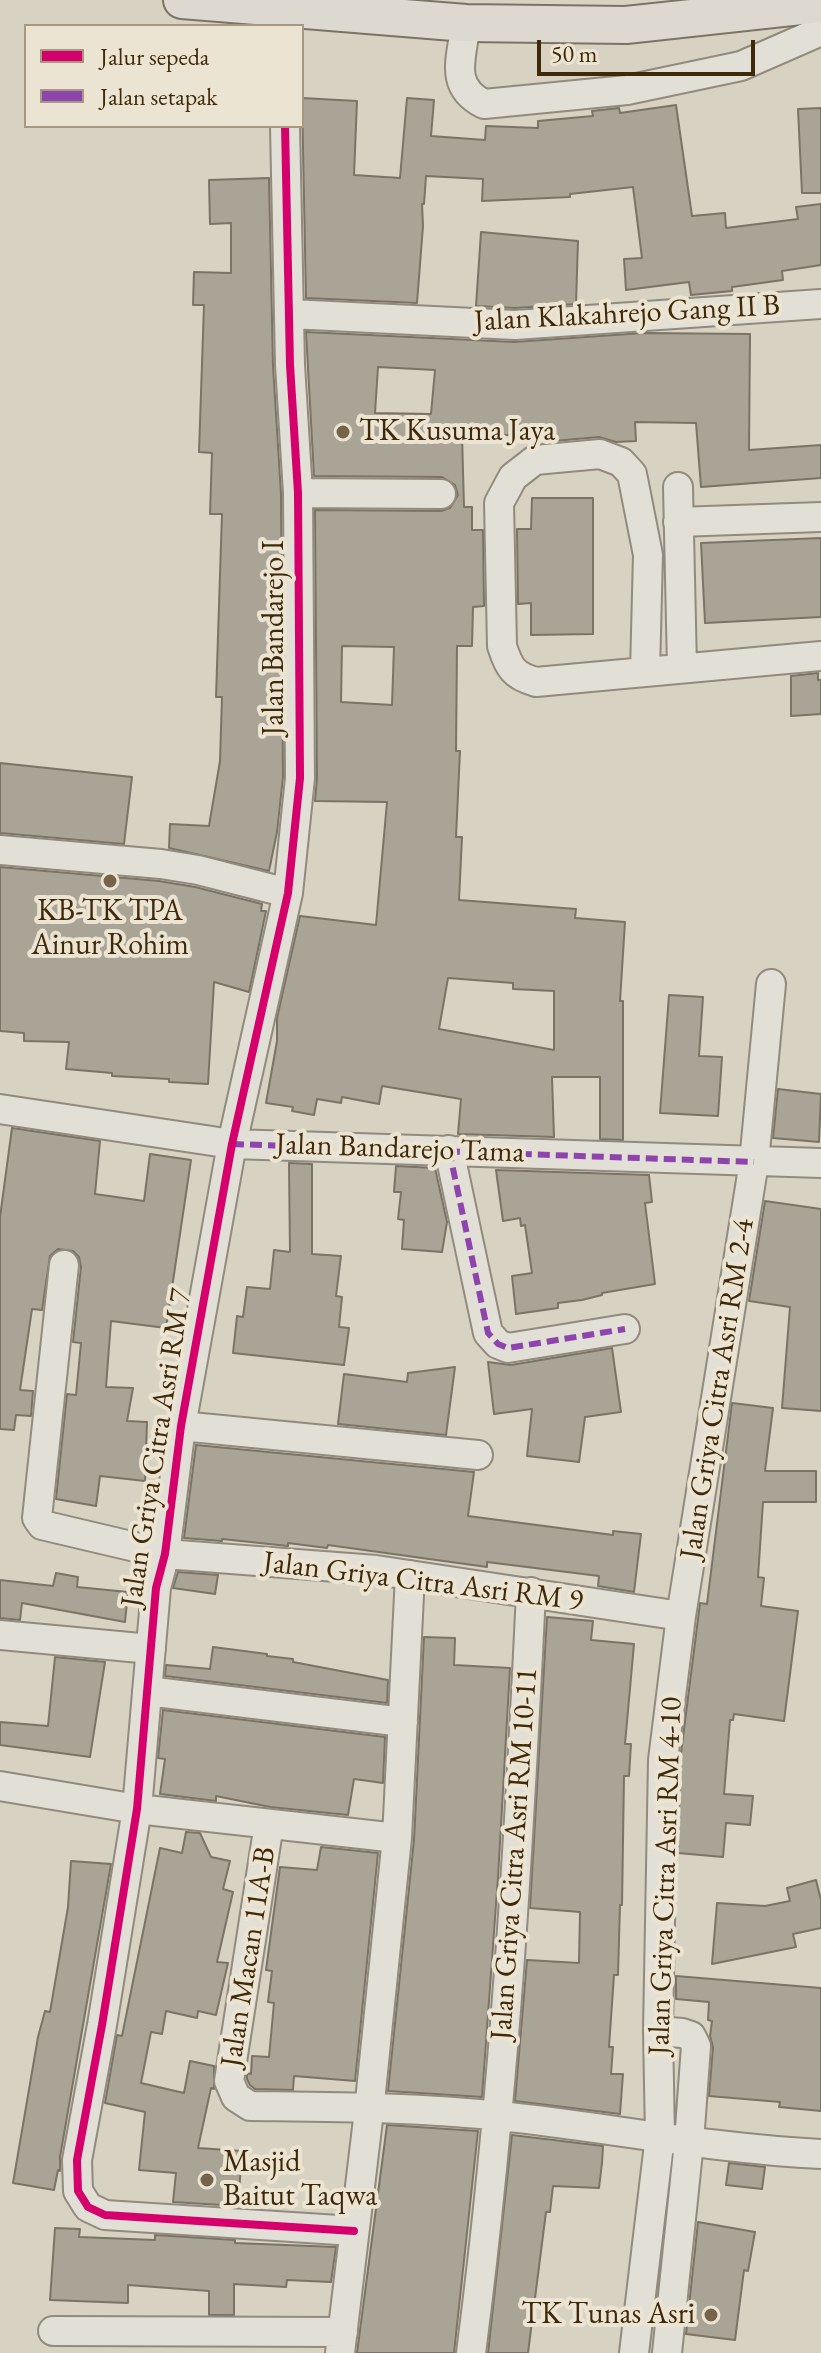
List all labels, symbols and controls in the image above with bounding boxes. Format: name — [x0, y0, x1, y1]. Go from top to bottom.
legend — [24, 24, 304, 128]
scale bar — [541, 24, 759, 74]
text: 50 m — [551, 38, 598, 69]
text: Jalur sepeda — [100, 41, 209, 72]
text: Jalan setapak — [100, 81, 218, 112]
street label: Jalan Klakahrejo Gang II B — [473, 288, 781, 340]
place label: TK Kusuma Jaya — [359, 414, 555, 450]
marker: TK Kusuma Jaya — [334, 423, 352, 441]
street label: Jalan Bandarejo I — [257, 540, 293, 736]
marker: KB-TK TPA Ainur Rohim — [101, 872, 119, 890]
place label: KB-TK TPA Ainur Rohim — [31, 894, 189, 964]
street label: Jalan Bandarejo Tama — [275, 1127, 525, 1171]
street label: Jalan Griya Citra Asri RM 2-4 — [673, 1216, 763, 1562]
street label: Jalan Griya Citra Asri RM 7 — [114, 1286, 200, 1610]
street label: Jalan Griya Citra Asri RM 9 — [261, 1545, 585, 1619]
street label: Jalan Griya Citra Asri RM 10-11 — [484, 1667, 546, 2041]
street label: Jalan Griya Citra Asri RM 4-10 — [642, 1696, 690, 2056]
street label: Jalan Macan 11A-B — [214, 1844, 284, 2070]
place label: Masjid Baitut Taqwa — [223, 2145, 377, 2216]
marker: Masjid Baitut Taqwa — [198, 2171, 216, 2189]
place label: TK Tunas Asri — [521, 2297, 695, 2333]
marker: TK Tunas Asri — [702, 2306, 720, 2324]

